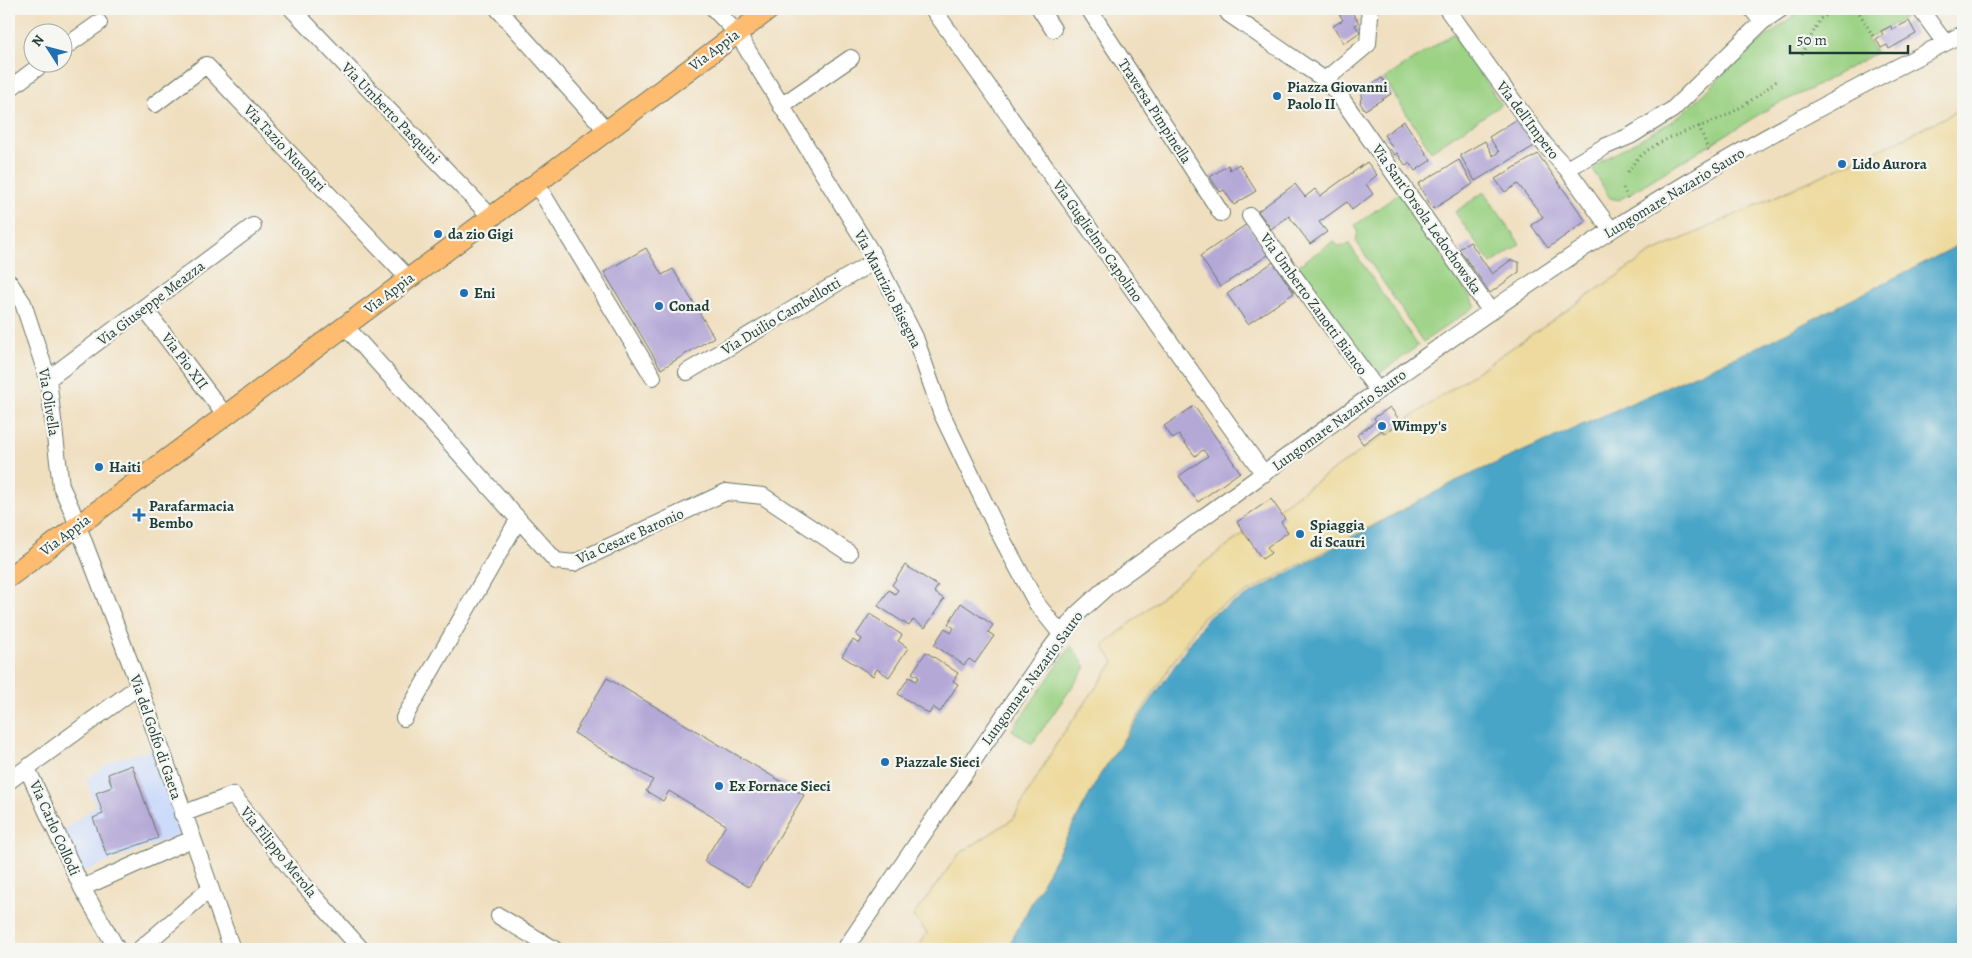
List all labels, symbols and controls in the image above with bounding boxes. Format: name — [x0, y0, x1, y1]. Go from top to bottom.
north arrow — [22, 22, 72, 72]
scale bar — [1790, 22, 1907, 54]
street label: Via Appia — [684, 24, 743, 76]
text: 50 m — [1797, 30, 1827, 50]
text: N — [27, 31, 49, 50]
street label: Traversa Pimpinella — [1114, 55, 1196, 167]
street label: Via Umberto Pasquini — [337, 57, 445, 168]
street label: Via dell'Impero — [1491, 76, 1564, 163]
place label: Piazza Giovanni Paolo II — [1287, 77, 1388, 114]
marker: Piazza Giovanni Paolo II — [1271, 90, 1283, 102]
street label: Via Tazio Nuvolari — [239, 99, 331, 196]
street label: Via Sant'Orsola Ledochowska — [1367, 139, 1486, 298]
street label: Lungomare Nazario Sauro — [1600, 143, 1748, 243]
place label: Lido Aurora — [1852, 154, 1928, 174]
marker: Lido Aurora — [1836, 158, 1848, 170]
street label: Via Guglielmo Capolino — [1048, 175, 1148, 306]
place label: da zio Gigi — [448, 224, 514, 244]
street label: Via Maurizio Bisegna — [849, 226, 926, 352]
marker: da zio Gigi — [432, 228, 444, 240]
street label: Via Umberto Zanotti Bianco — [1255, 228, 1372, 379]
street label: Via Giuseppe Meazza — [92, 256, 209, 351]
street label: Via Appia — [359, 267, 418, 319]
street label: Via Duilio Cambellotti — [717, 272, 844, 360]
place label: Eni — [474, 283, 496, 303]
marker: Eni — [458, 287, 470, 299]
place label: Conad — [669, 296, 710, 316]
marker: Conad — [653, 300, 665, 312]
street label: Via Pio XII — [156, 328, 213, 393]
street label: Lungomare Nazario Sauro — [1268, 365, 1410, 475]
street label: Via Olivella — [34, 366, 64, 437]
place label: Wimpy's — [1391, 416, 1447, 436]
marker: Wimpy's — [1376, 420, 1388, 432]
place label: Haiti — [109, 457, 142, 477]
marker: Haiti — [93, 461, 105, 473]
place label: Parafarmacia Bembo — [149, 496, 235, 533]
street label: Via Cesare Baronio — [572, 503, 687, 569]
street label: Via Appia — [35, 509, 94, 561]
marker: Parafarmacia Bembo — [133, 509, 145, 521]
place label: Spiaggia di Scauri — [1310, 515, 1366, 552]
marker: Spiaggia di Scauri — [1294, 528, 1306, 540]
street label: Lungomare Nazario Sauro — [977, 607, 1087, 749]
street label: Via del Golfo di Gaeta — [125, 671, 187, 802]
place label: Piazzale Sieci — [895, 752, 980, 772]
marker: Piazzale Sieci — [879, 756, 891, 768]
street label: Via Carlo Collodi — [25, 776, 85, 879]
place label: Ex Fornace Sieci — [729, 776, 831, 796]
marker: Ex Fornace Sieci — [713, 780, 725, 792]
street label: Via Filippo Merola — [236, 802, 322, 902]

